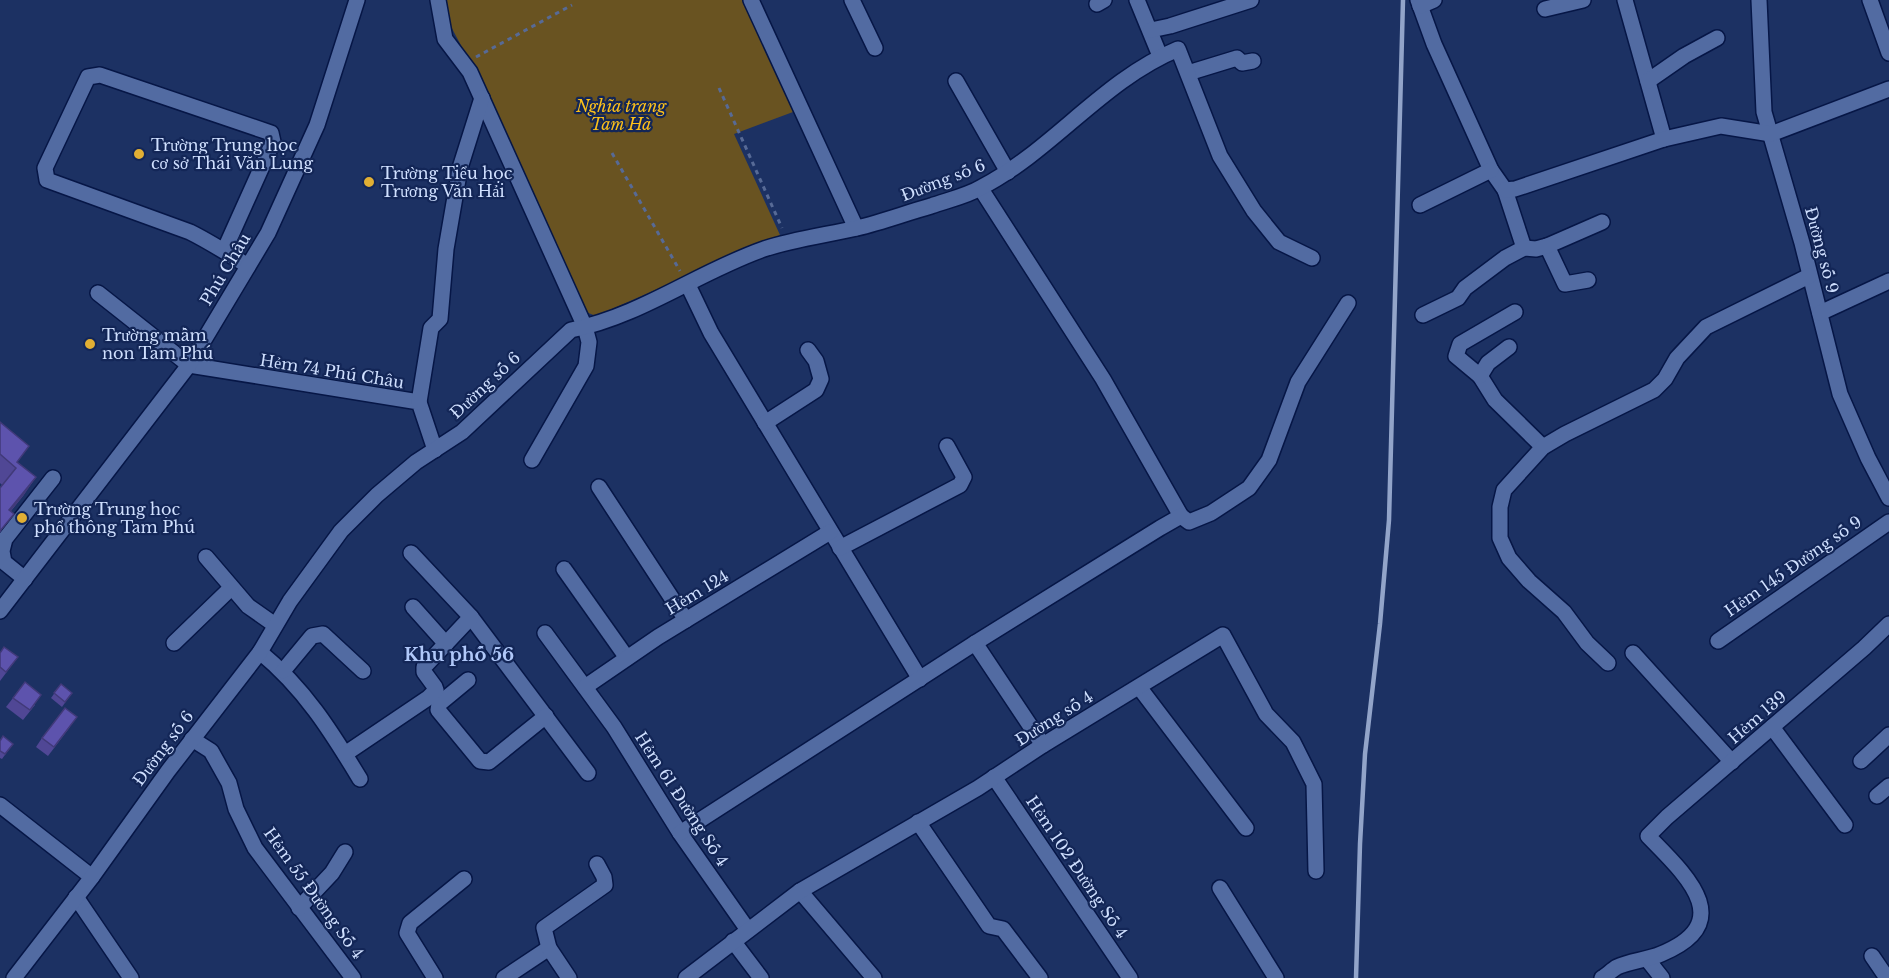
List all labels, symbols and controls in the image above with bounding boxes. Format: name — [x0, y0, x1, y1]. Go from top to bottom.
park label: Nghĩa trang Tam Hà — [575, 96, 667, 134]
place label: Trường Trung học cơ sở Thái Văn Lung — [151, 135, 314, 173]
marker: Trường Trung học cơ sở Thái Văn Lung — [132, 147, 146, 161]
street label: Đường số 6 — [898, 155, 988, 205]
place label: Trường Tiểu học Trương Văn Hải — [381, 163, 513, 201]
marker: Trường Tiểu học Trương Văn Hải — [362, 175, 376, 189]
street label: Đường số 9 — [1801, 204, 1843, 296]
street label: Phú Châu — [196, 229, 255, 309]
place label: Trường mầm non Tam Phú — [102, 325, 213, 363]
marker: Trường mầm non Tam Phú — [83, 337, 97, 351]
street label: Đường số 6 — [446, 347, 524, 423]
street label: Hẻm 74 Phú Châu — [258, 350, 406, 392]
place label: Trường Trung học phổ thông Tam Phú — [34, 499, 195, 537]
marker: Trường Trung học phổ thông Tam Phú — [15, 511, 29, 525]
street label: Hẻm 145 Đường số 9 — [1721, 511, 1865, 621]
street label: Hẻm 124 — [662, 565, 732, 619]
district label: Khu phố 56 — [404, 644, 514, 666]
street label: Đường số 4 — [1011, 686, 1097, 750]
street label: Hẻm 139 — [1724, 686, 1790, 748]
street label: Đường số 6 — [128, 706, 198, 790]
street label: Hẻm 61 Đường Số 4 — [631, 728, 733, 870]
street label: Hẻm 102 Đường Số 4 — [1022, 792, 1132, 942]
street label: Hẻm 55 Đường Số 4 — [260, 823, 368, 963]

